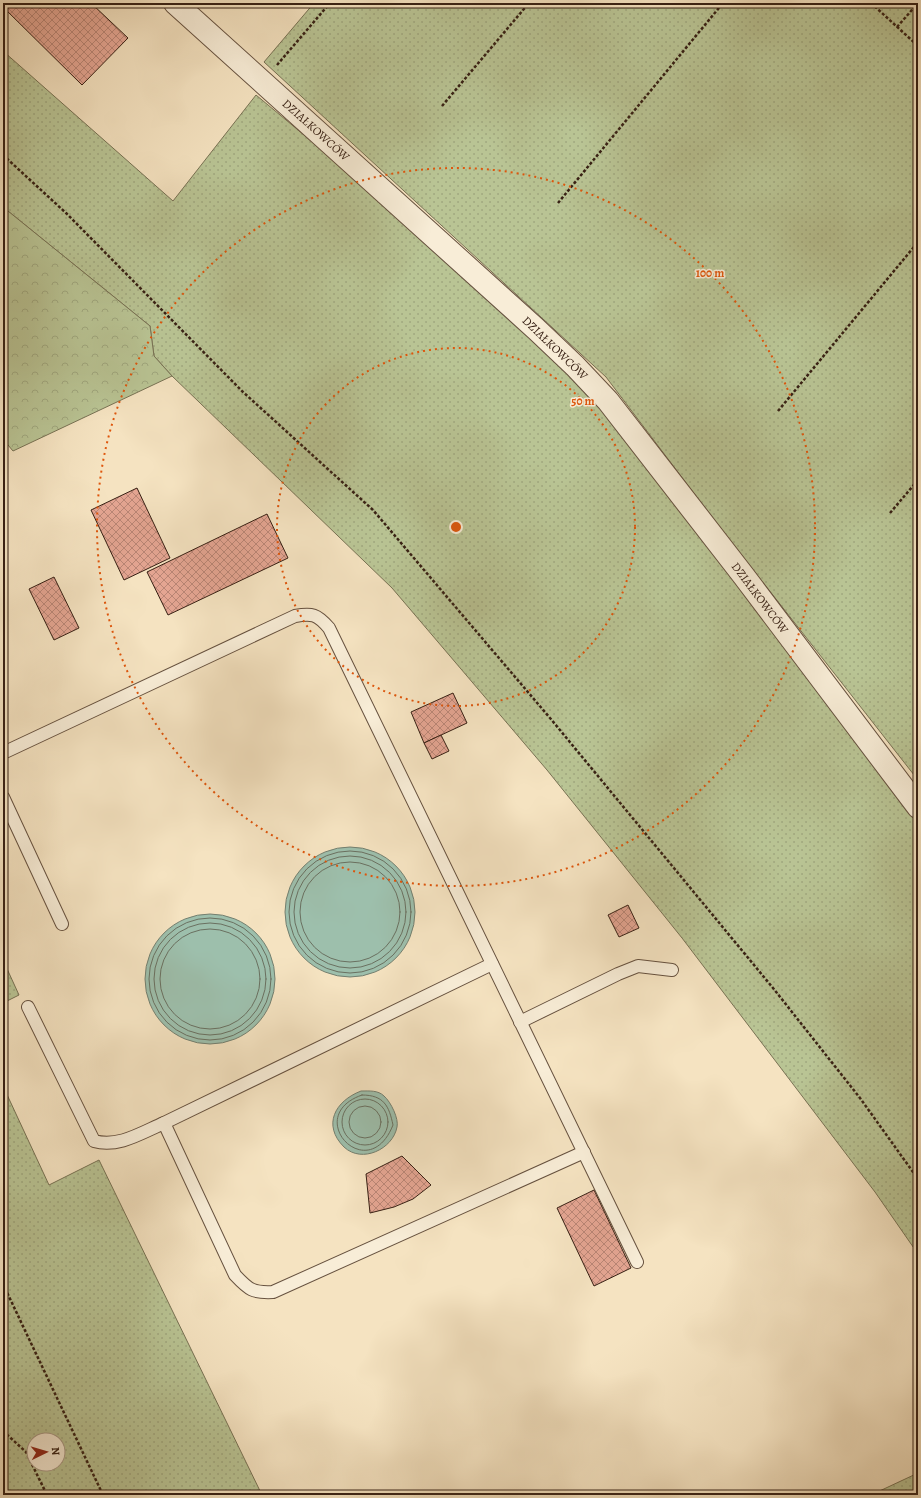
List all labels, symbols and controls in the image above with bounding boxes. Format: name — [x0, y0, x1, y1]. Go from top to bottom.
street label: DZIAŁKOWCÓW — [279, 95, 354, 165]
text: 100 m — [696, 265, 724, 281]
street label: DZIAŁKOWCÓW — [519, 313, 592, 384]
text: 50 m — [571, 393, 595, 409]
centre of rings — [449, 520, 463, 534]
street label: DZIAŁKOWCÓW — [728, 559, 793, 638]
north arrow — [26, 1432, 66, 1472]
text: N — [48, 1447, 63, 1456]

